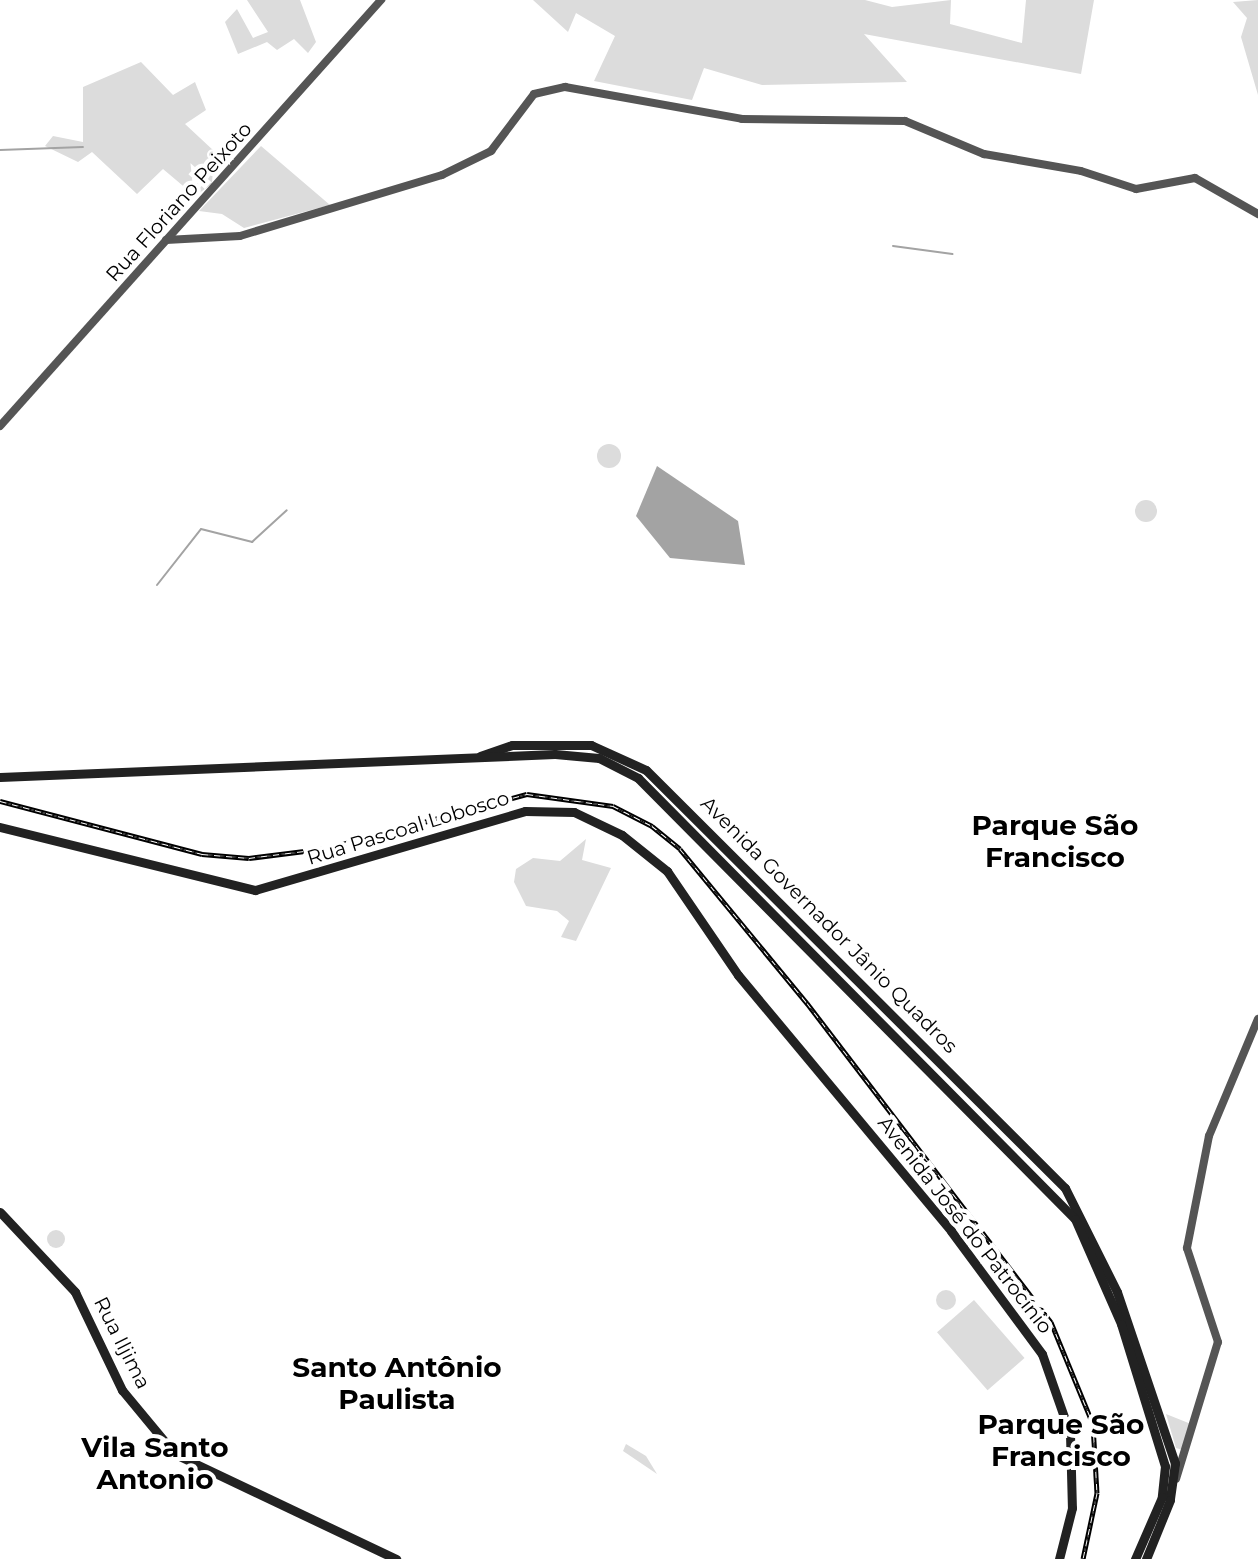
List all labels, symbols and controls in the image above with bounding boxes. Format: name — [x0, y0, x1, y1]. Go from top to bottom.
street label: Rua Floriano Peixoto — [101, 117, 257, 287]
street label: Rua Pascoal Lobosco — [304, 786, 512, 870]
street label: Avenida Governador Jânio Quadros — [696, 792, 962, 1058]
district label: Parque São Francisco — [972, 808, 1138, 874]
street label: Avenida José do Patrocínio — [873, 1112, 1057, 1338]
street label: Rua Iljima — [89, 1293, 155, 1393]
district label: Santo Antônio Paulista — [292, 1350, 502, 1416]
district label: Parque São Francisco — [978, 1407, 1144, 1473]
district label: Vila Santo Antonio — [81, 1430, 229, 1496]

